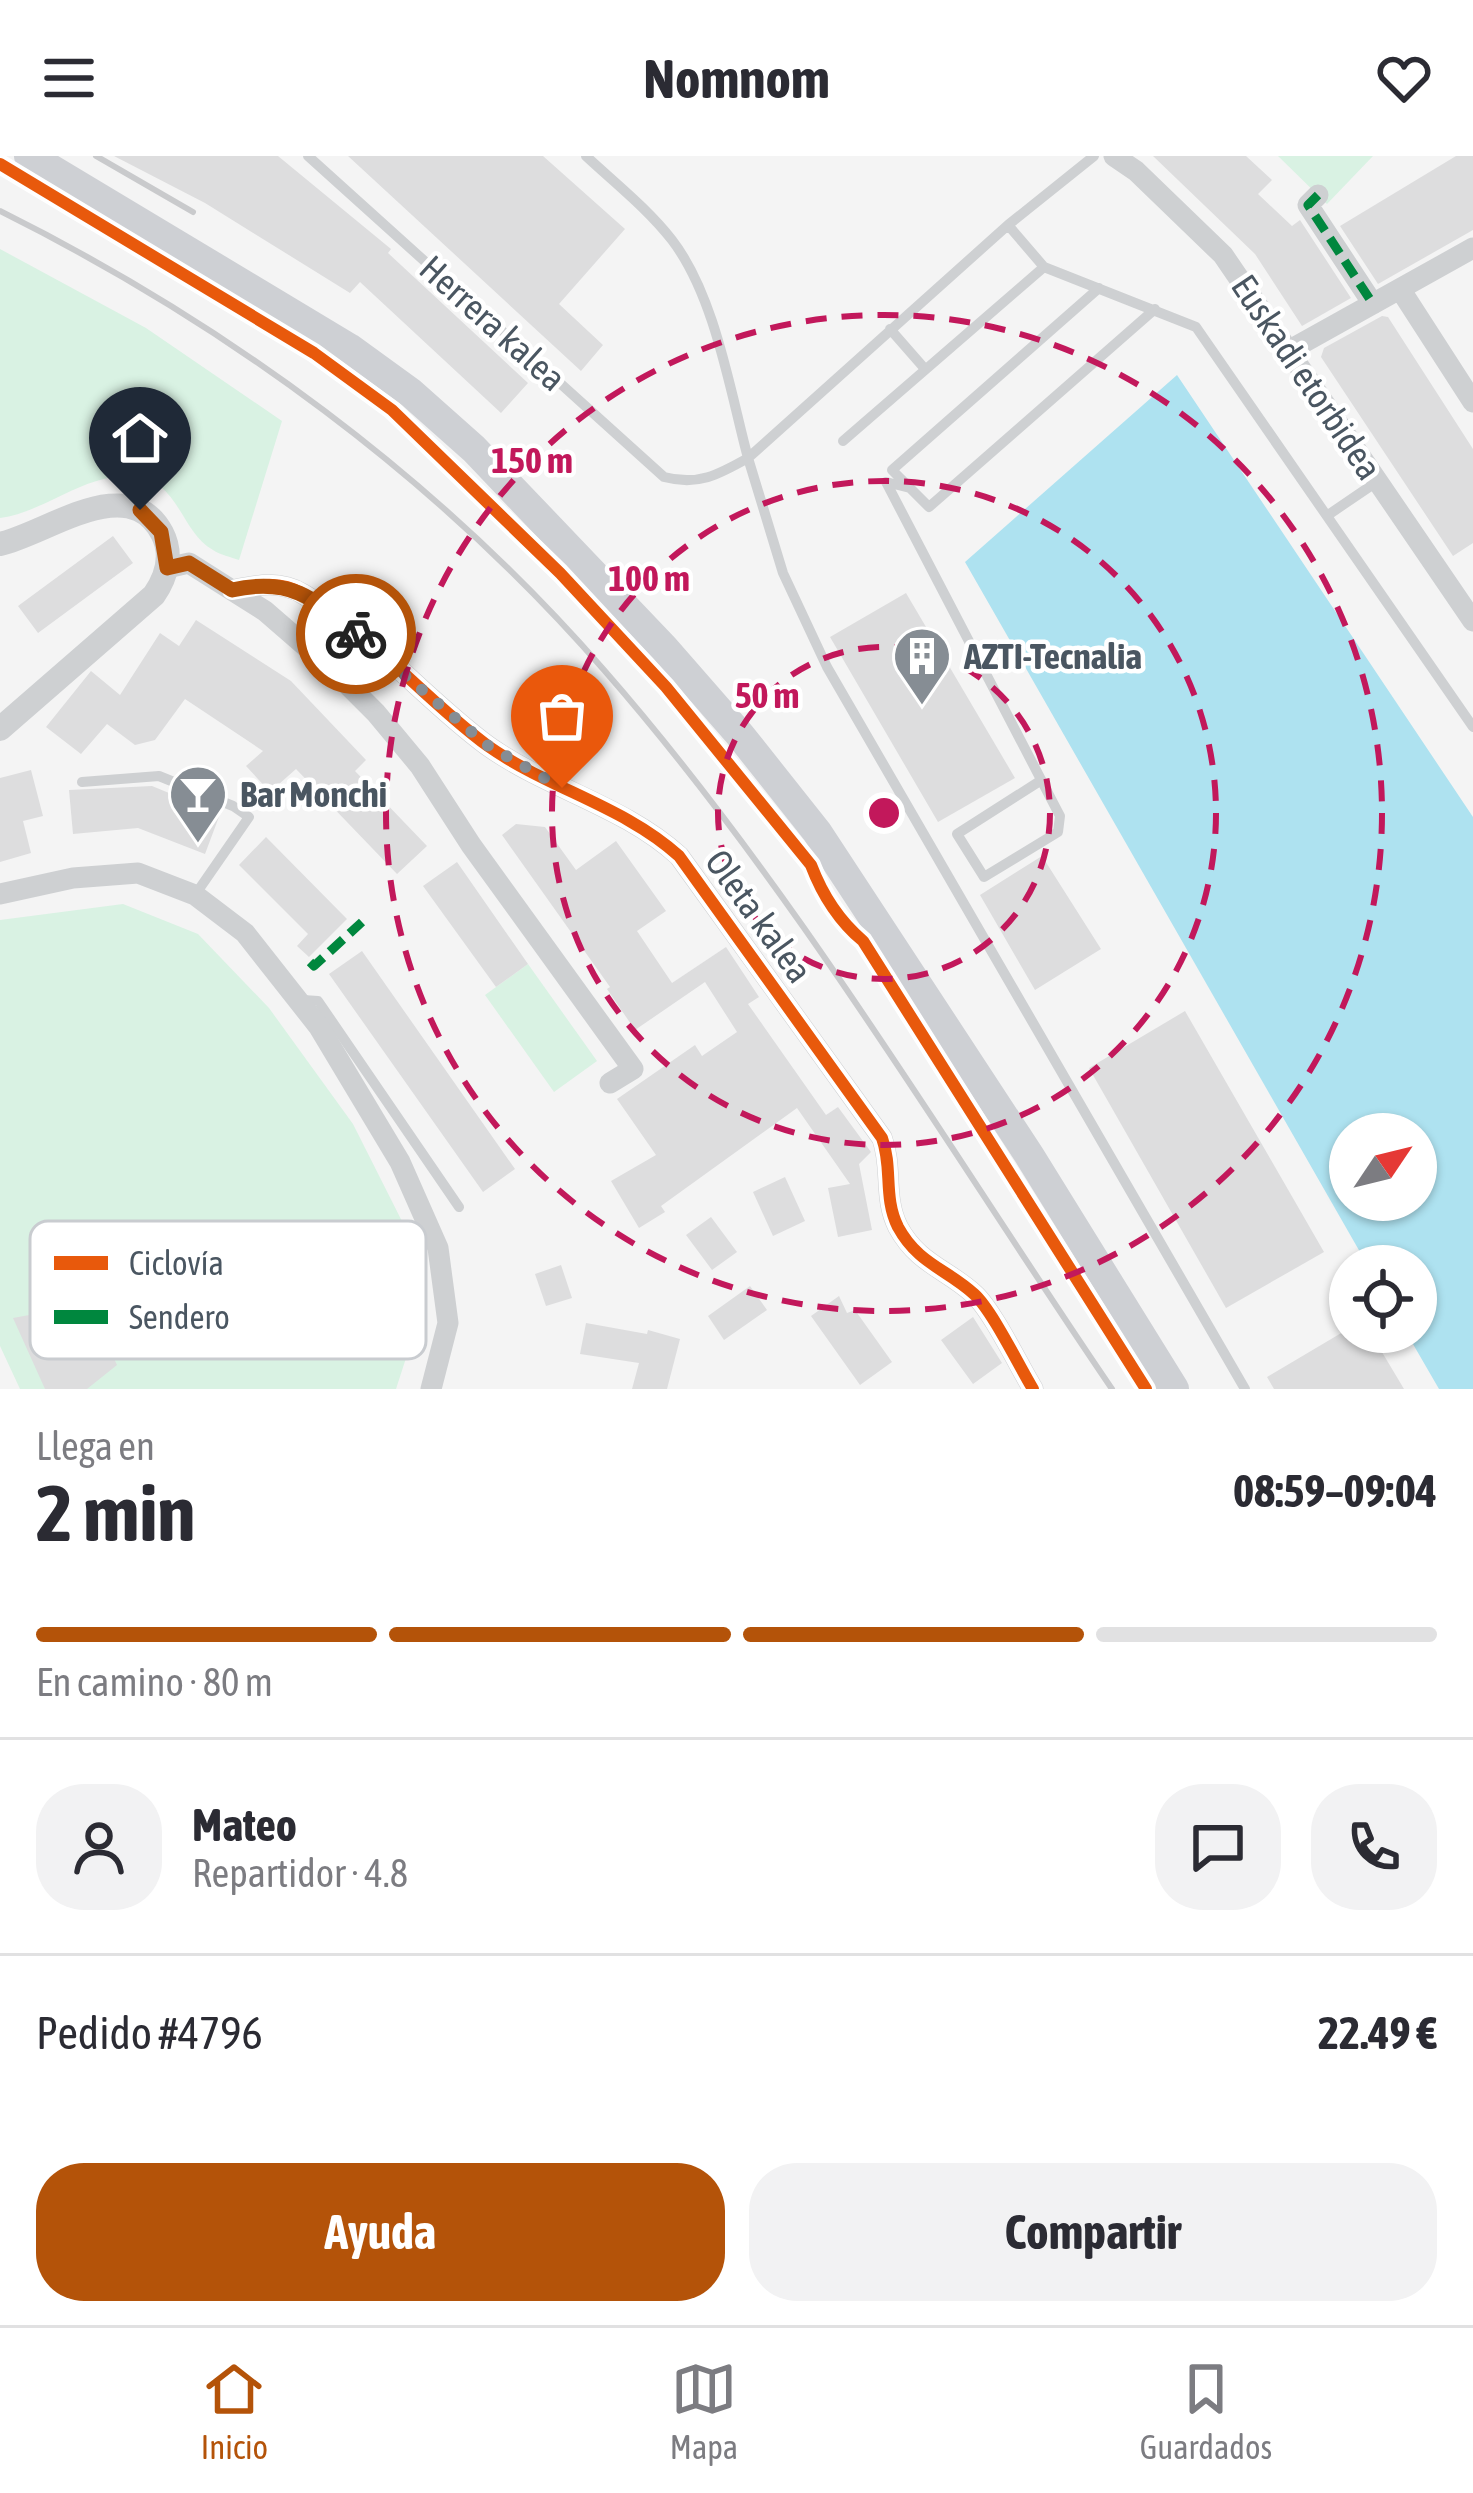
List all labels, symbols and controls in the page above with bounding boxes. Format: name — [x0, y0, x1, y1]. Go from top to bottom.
icon: menu — [36, 45, 102, 111]
icon: heart — [1371, 45, 1437, 111]
text: Nomnom — [643, 48, 830, 109]
street label: Herrera kalea — [412, 247, 574, 399]
street label: Euskadi etorbidea — [1223, 267, 1391, 487]
pin — [89, 387, 191, 510]
icon: home — [107, 405, 173, 471]
text: 150 m — [491, 439, 573, 481]
text: 100 m — [608, 557, 690, 599]
courier — [296, 574, 416, 694]
icon: bike — [323, 601, 389, 667]
building icon: AZTI-Tecnalia — [891, 625, 953, 707]
place label: AZTI-Tecnalia — [963, 635, 1142, 677]
pin — [511, 665, 613, 788]
text: 50 m — [735, 674, 799, 716]
icon: bag — [529, 683, 595, 749]
bar icon: Bar Monchi — [167, 763, 229, 845]
place label: Bar Monchi — [240, 773, 387, 815]
centre of rings — [863, 792, 905, 834]
street label: Oleta kalea — [697, 842, 821, 990]
north arrow — [1329, 1113, 1437, 1221]
map controls — [1329, 1113, 1437, 1353]
legend — [30, 1221, 426, 1359]
text: Ciclovía — [129, 1244, 224, 1282]
button: locate — [1329, 1245, 1437, 1353]
text: Sendero — [129, 1298, 230, 1336]
text: Llega en — [36, 1424, 155, 1468]
text: 08:59–09:04 — [1233, 1465, 1437, 1517]
text: 2 min — [36, 1468, 195, 1558]
text: En camino · 80 m — [36, 1660, 273, 1704]
button: person — [36, 1784, 162, 1910]
button: chat — [1155, 1784, 1281, 1910]
button: phone — [1311, 1784, 1437, 1910]
text: Mateo — [192, 1799, 297, 1851]
text: Repartidor · 4.8 — [192, 1851, 408, 1895]
text: Pedido #4796 — [36, 2007, 263, 2059]
text: 22.49 € — [1318, 2007, 1437, 2059]
button: Ayuda — [36, 2163, 725, 2301]
button: Compartir — [749, 2163, 1437, 2301]
tab: Inicio — [201, 2356, 268, 2466]
tab: Mapa — [670, 2356, 738, 2466]
tab: Guardados — [1140, 2356, 1272, 2466]

